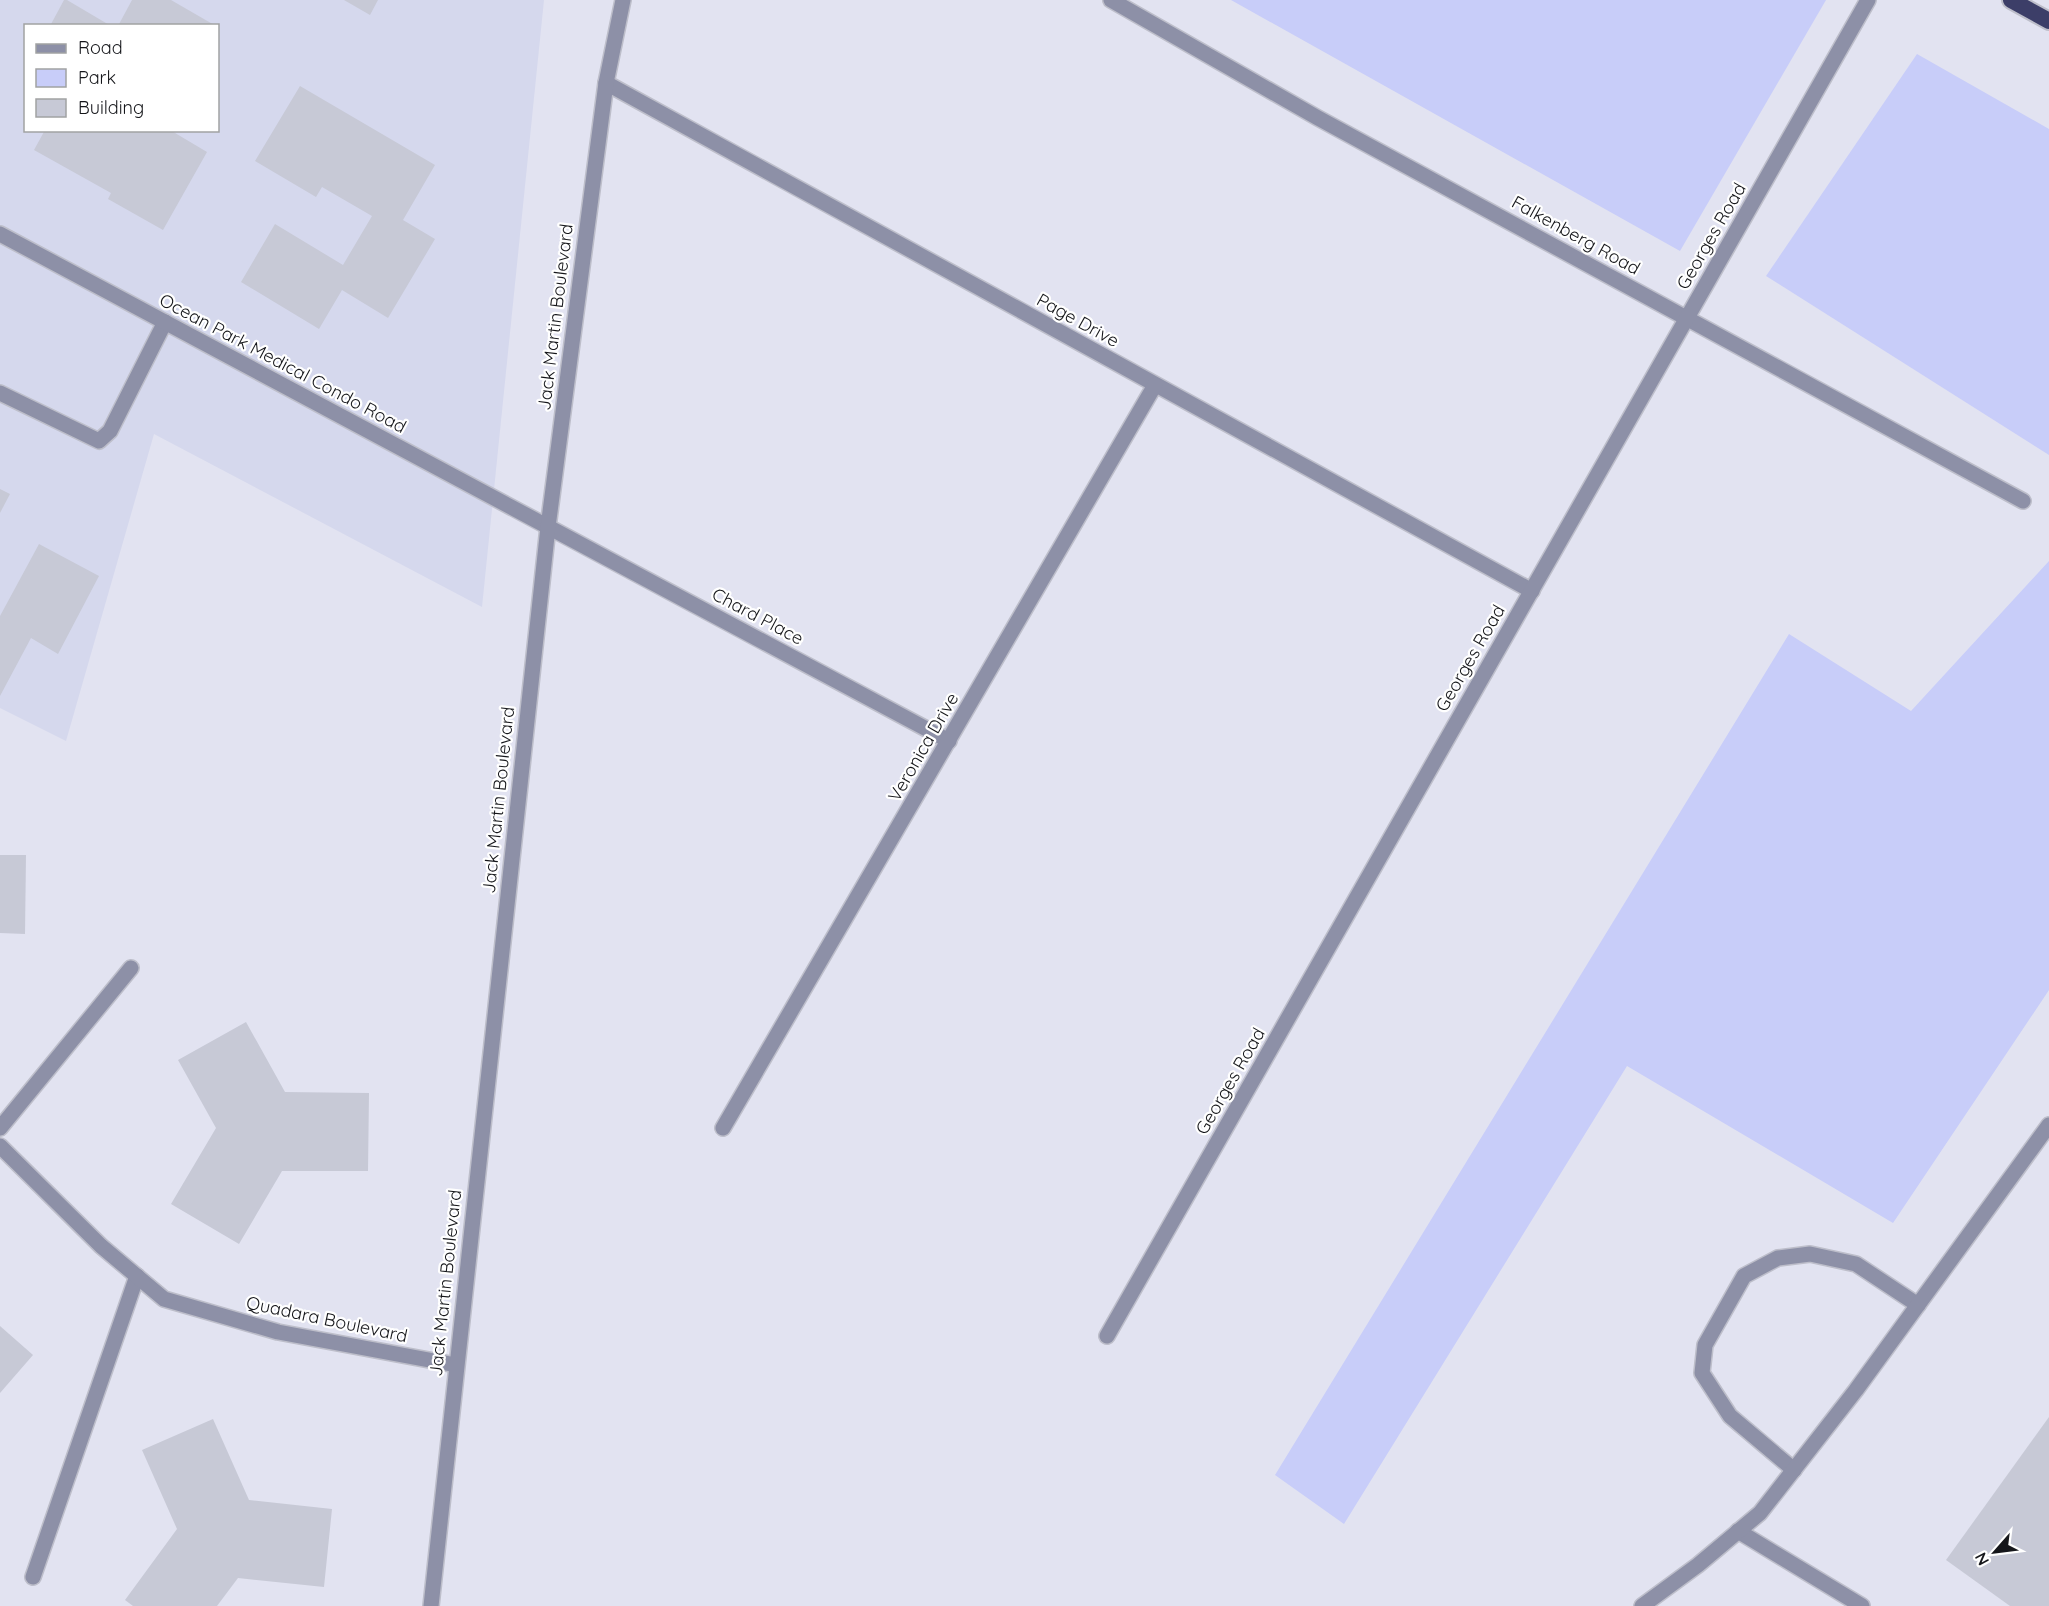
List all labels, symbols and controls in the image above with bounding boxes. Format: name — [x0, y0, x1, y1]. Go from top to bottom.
legend — [24, 24, 219, 132]
text: Road — [78, 36, 123, 59]
text: Park — [78, 66, 116, 89]
text: Building — [78, 96, 144, 119]
street label: Georges Road — [1671, 179, 1751, 293]
street label: Falkenberg Road — [1508, 190, 1644, 280]
street label: Jack Martin Boulevard — [532, 222, 578, 412]
street label: Ocean Park Medical Condo Road — [156, 288, 410, 438]
street label: Page Drive — [1033, 288, 1123, 352]
street label: Chard Place — [708, 582, 808, 650]
street label: Georges Road — [1430, 601, 1510, 715]
street label: Veronica Drive — [883, 688, 963, 806]
street label: Jack Martin Boulevard — [477, 705, 519, 895]
street label: Georges Road — [1190, 1024, 1270, 1138]
street label: Jack Martin Boulevard — [424, 1188, 466, 1378]
street label: Quadara Boulevard — [244, 1291, 410, 1347]
north arrow — [1965, 1522, 2025, 1582]
text: N — [1970, 1549, 1993, 1569]

